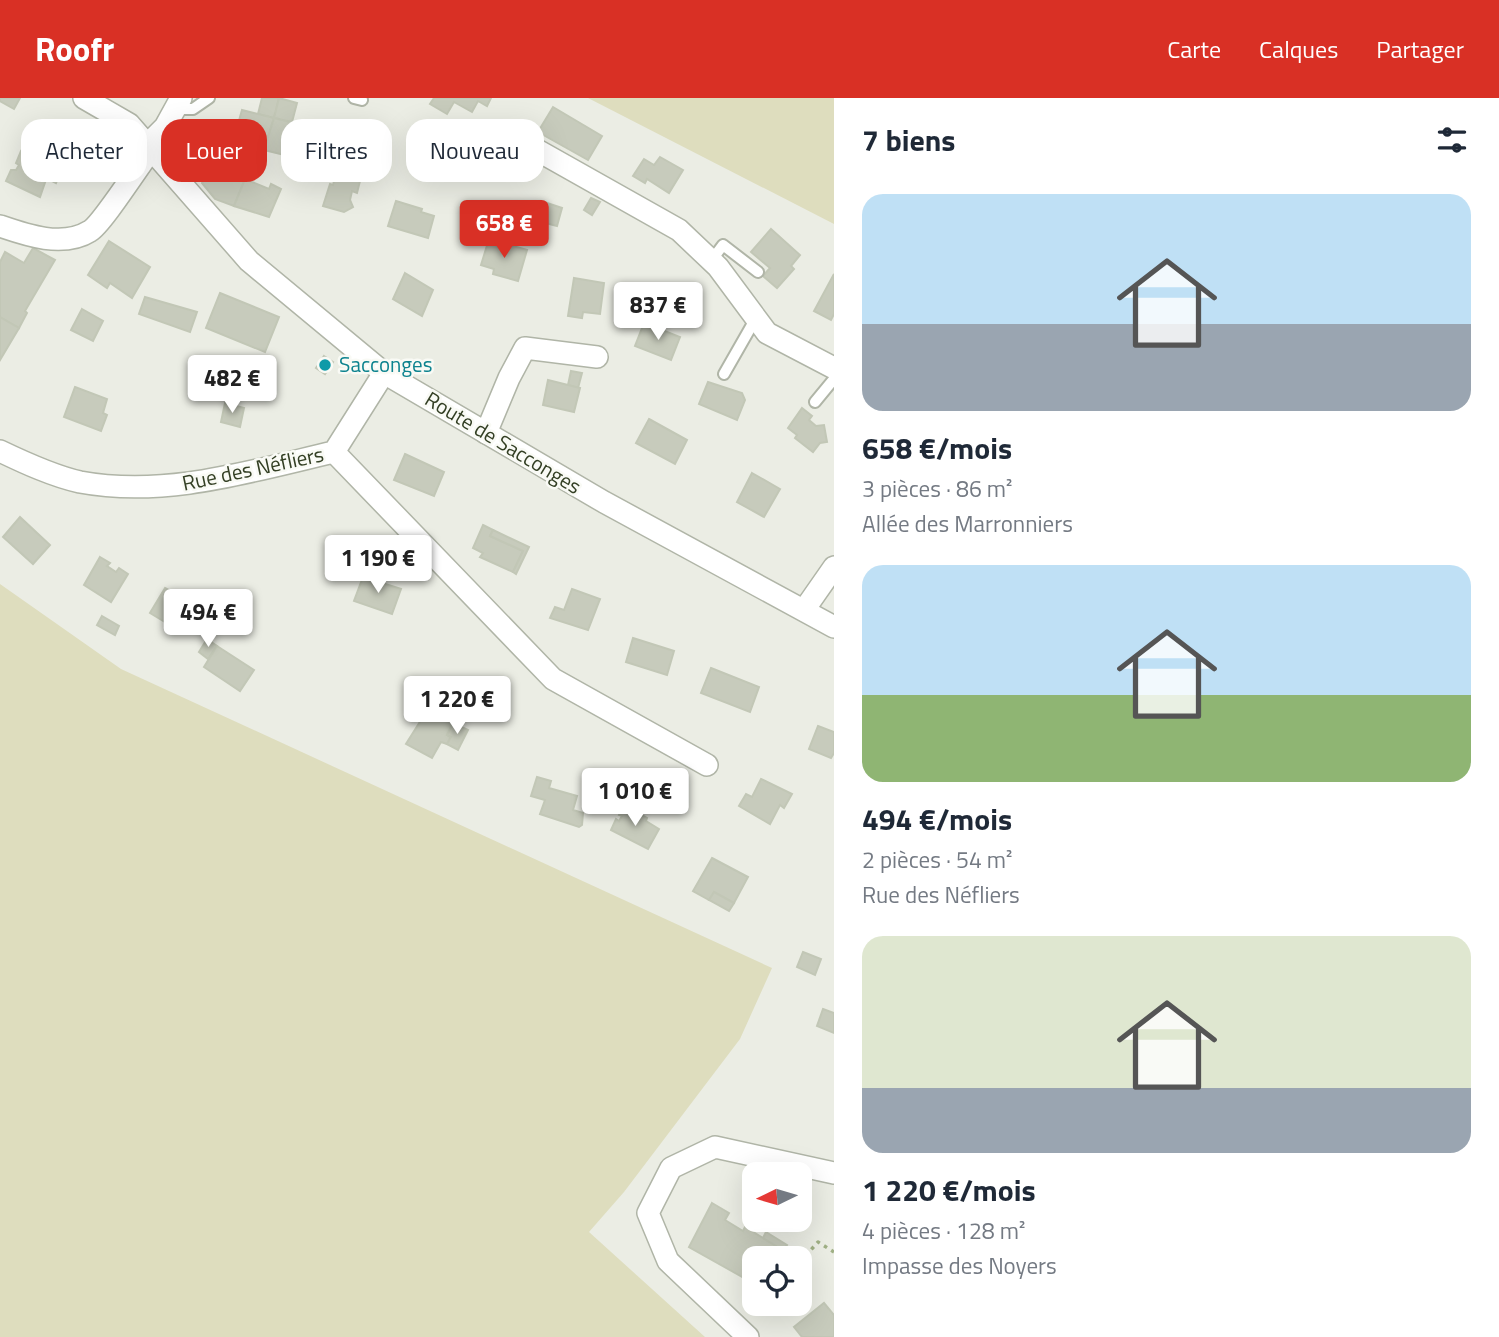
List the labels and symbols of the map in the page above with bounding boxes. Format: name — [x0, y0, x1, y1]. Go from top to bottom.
pin: 658 € — [455, 200, 553, 260]
pin: 837 € — [609, 282, 707, 342]
place label: Sacconges — [339, 348, 433, 380]
pin: 482 € — [183, 356, 281, 415]
marker: Sacconges — [317, 357, 333, 373]
street label: Route de Sacconges — [419, 383, 588, 502]
street label: Rue des Néfliers — [179, 437, 327, 499]
pin: 1 190 € — [313, 536, 443, 595]
pin: 494 € — [159, 589, 257, 649]
pin: 1 220 € — [392, 676, 522, 736]
pin: 1 010 € — [570, 768, 700, 828]
north arrow — [742, 1162, 812, 1232]

